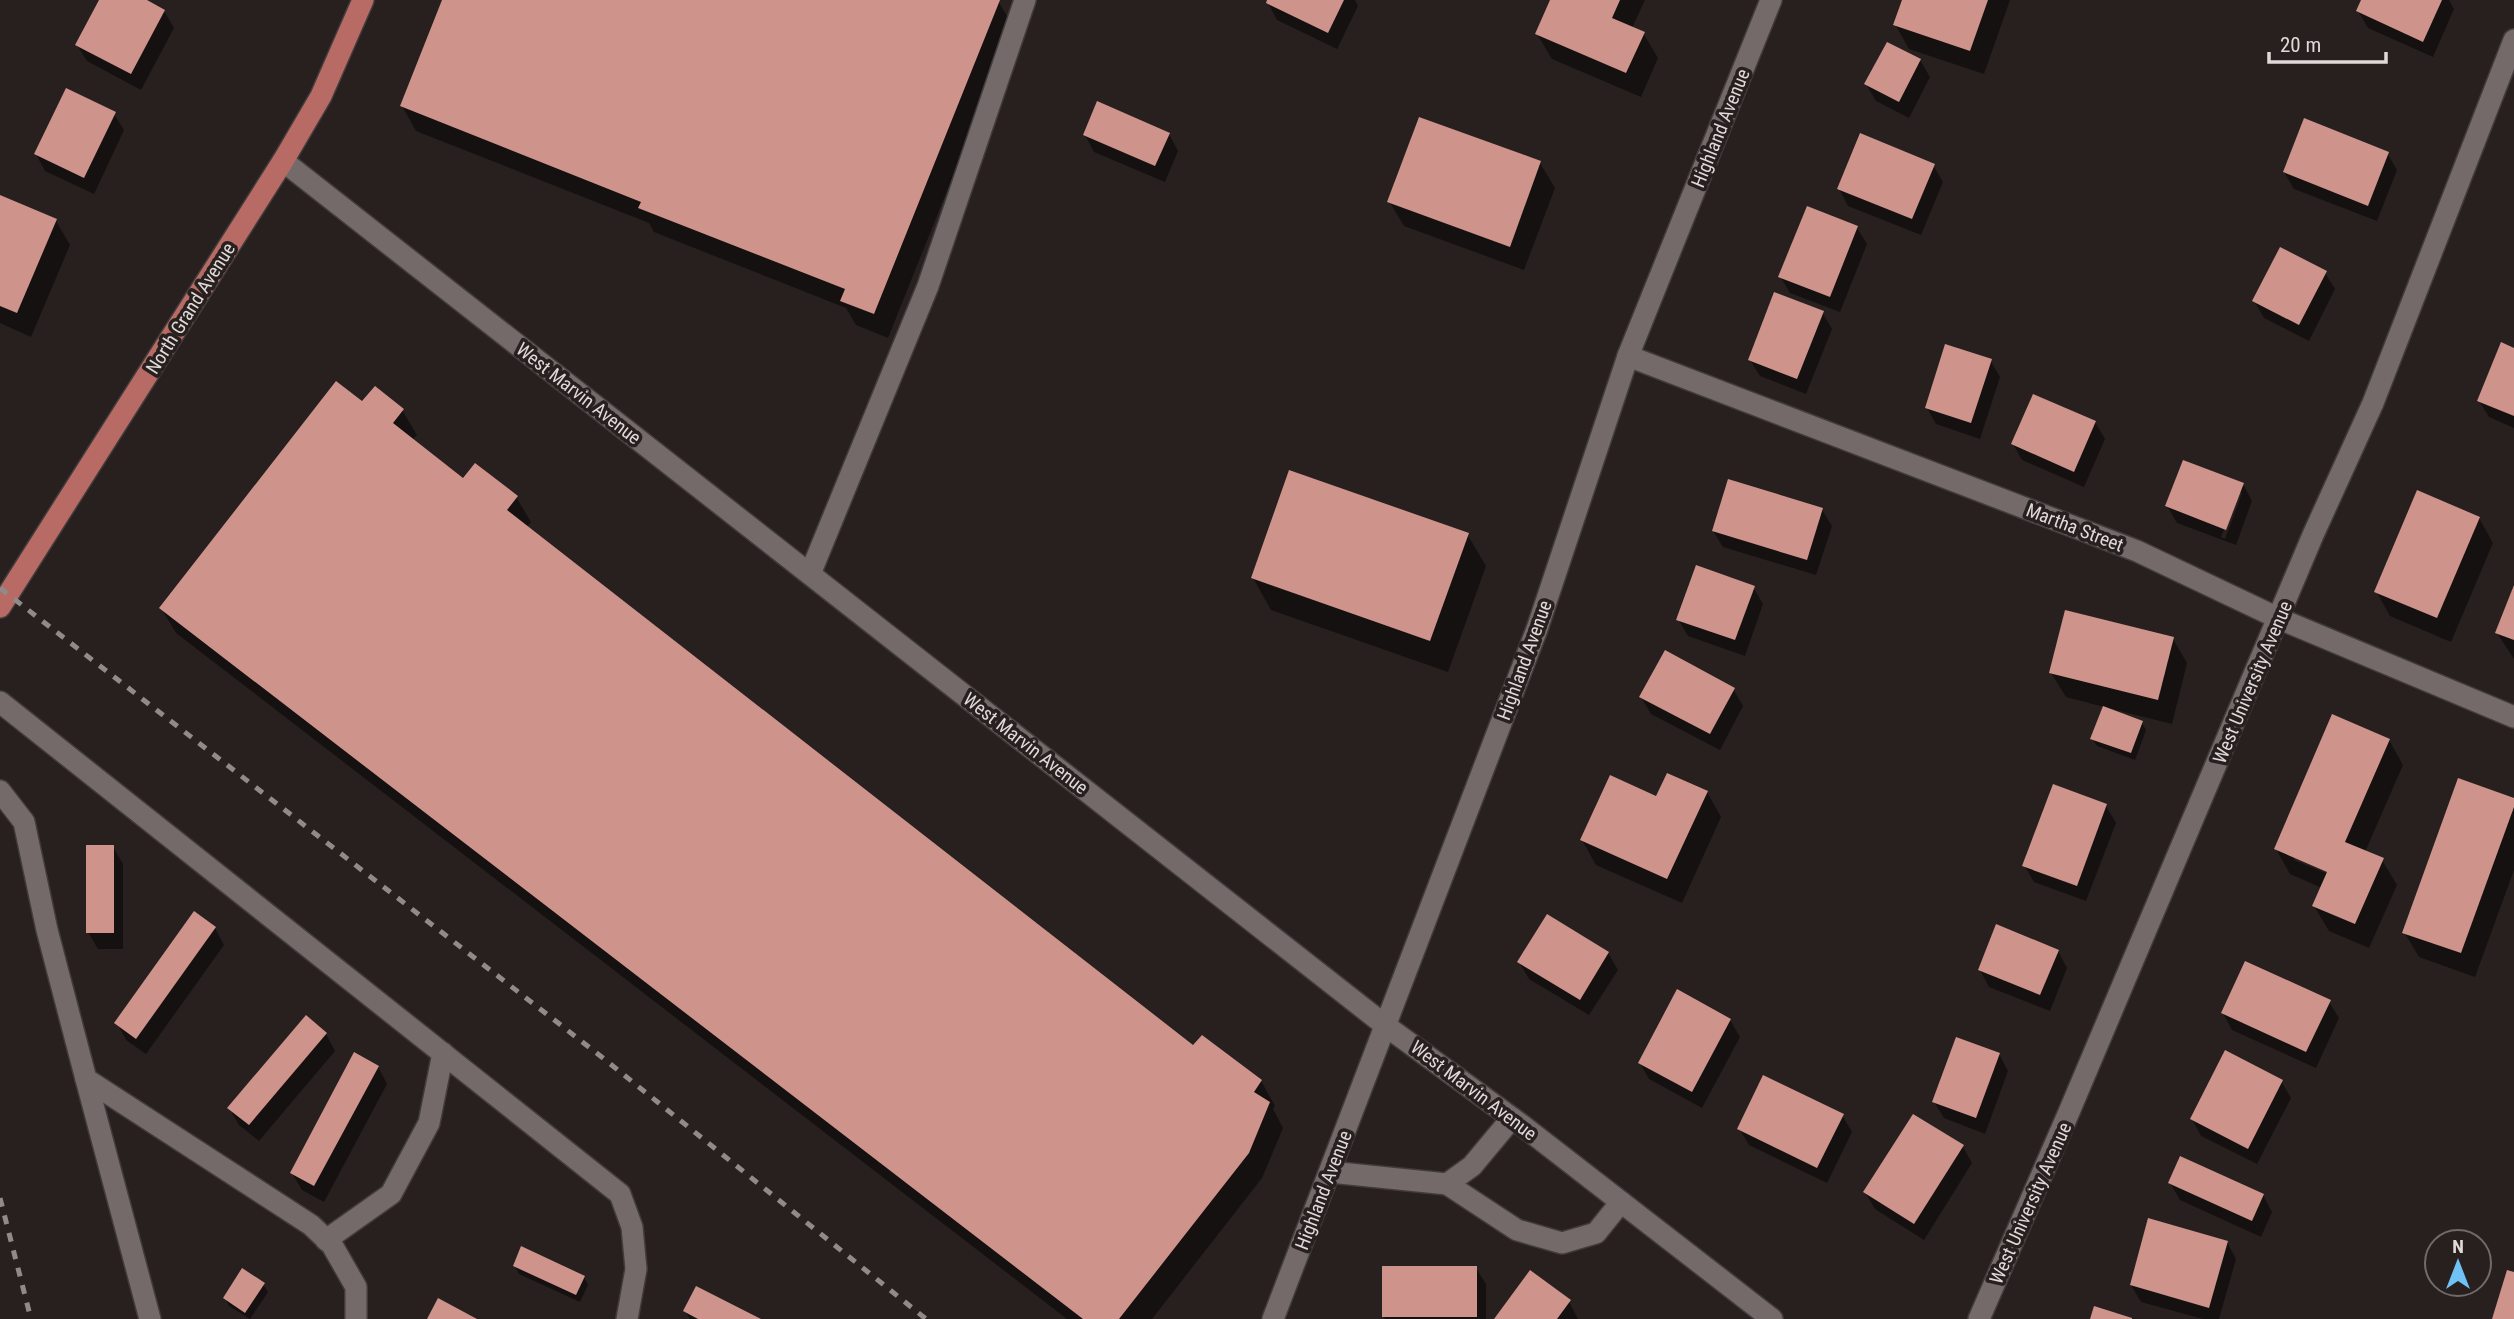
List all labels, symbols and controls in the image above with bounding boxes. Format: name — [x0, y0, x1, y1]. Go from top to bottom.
scale bar — [2269, 21, 2386, 65]
text: 20 m — [2280, 33, 2321, 57]
street label: Highland Avenue — [1686, 65, 1755, 191]
street label: North Grand Avenue — [141, 238, 240, 378]
street label: West Marvin Avenue — [512, 338, 646, 449]
street label: Martha Street — [2023, 498, 2127, 557]
street label: Highland Avenue — [1492, 597, 1557, 723]
street label: West University Avenue — [2208, 597, 2297, 767]
street label: West Marvin Avenue — [959, 688, 1093, 799]
street label: West Marvin Avenue — [1406, 1036, 1541, 1145]
street label: West University Avenue — [1985, 1119, 2076, 1287]
street label: Highland Avenue — [1290, 1127, 1357, 1253]
north arrow — [2423, 1228, 2493, 1298]
text: N — [2452, 1235, 2464, 1258]

